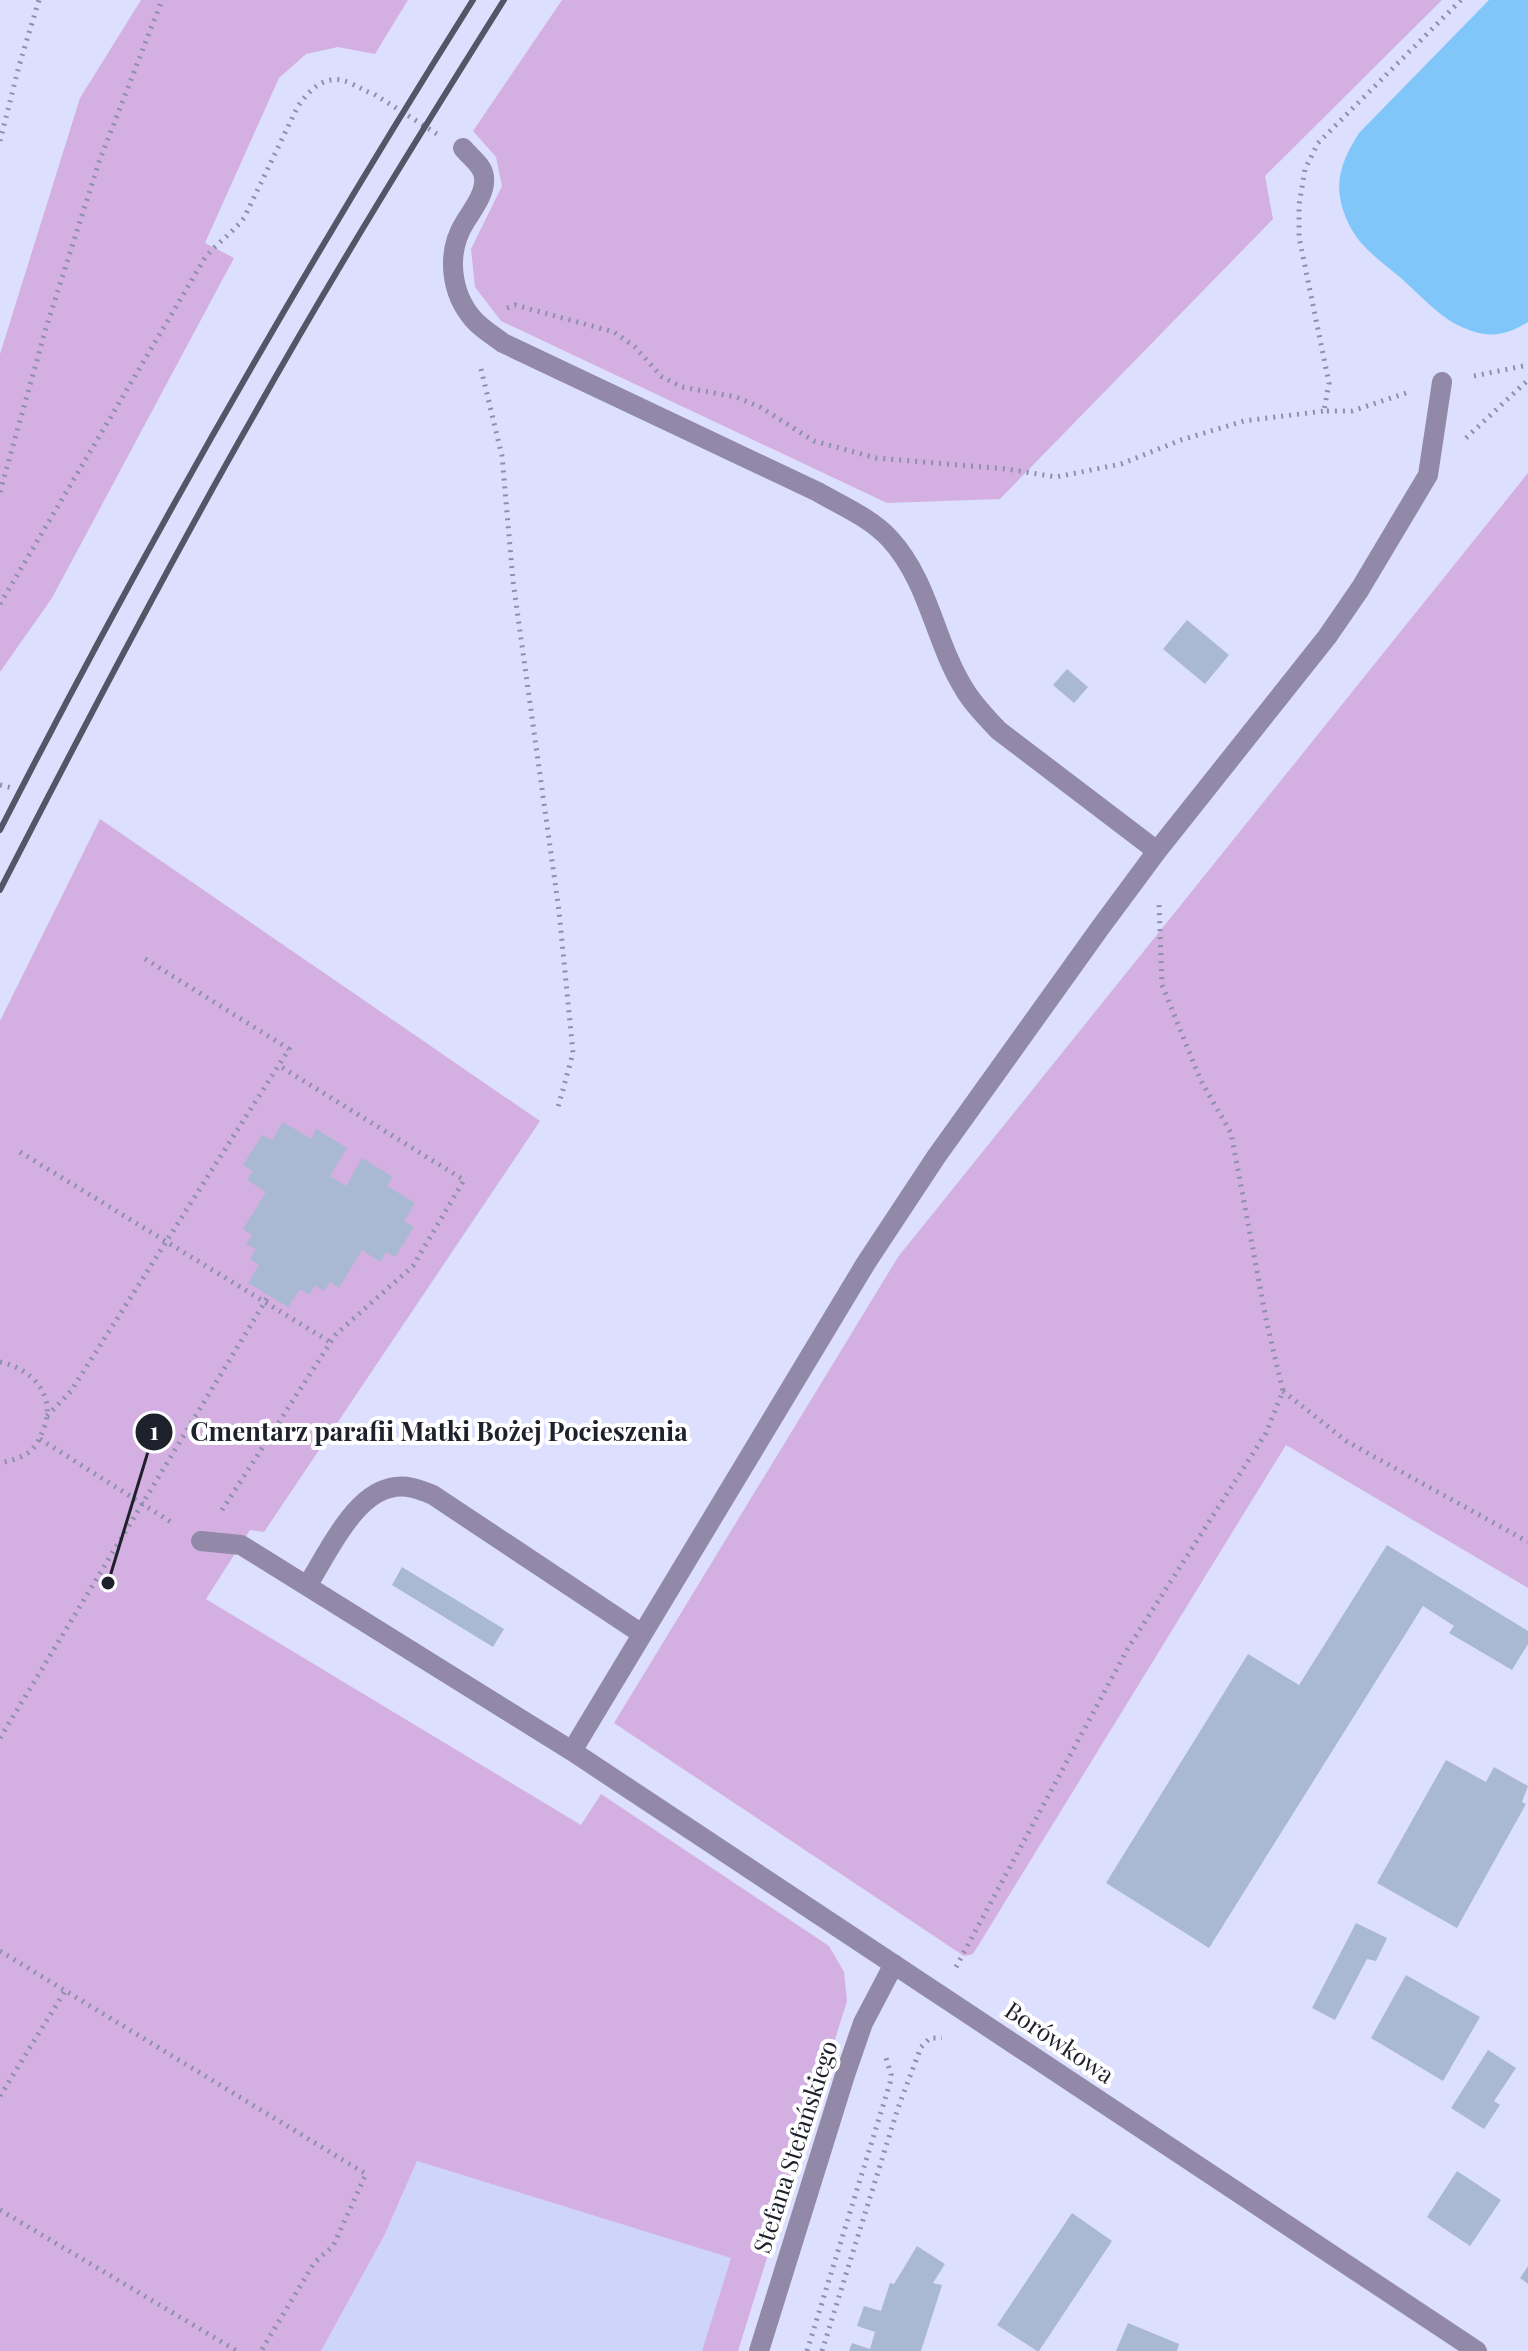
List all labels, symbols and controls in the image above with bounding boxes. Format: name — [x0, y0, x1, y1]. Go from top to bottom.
callout: Cmentarz parafii Matki Bożej Pocieszenia — [134, 1407, 704, 1457]
text: Cmentarz parafii Matki Bożej Pocieszenia — [190, 1413, 688, 1448]
text: 1 — [149, 1414, 159, 1446]
street label: Borówkowa — [999, 1993, 1121, 2090]
street label: Stefana Stefańskiego — [745, 2036, 844, 2257]

